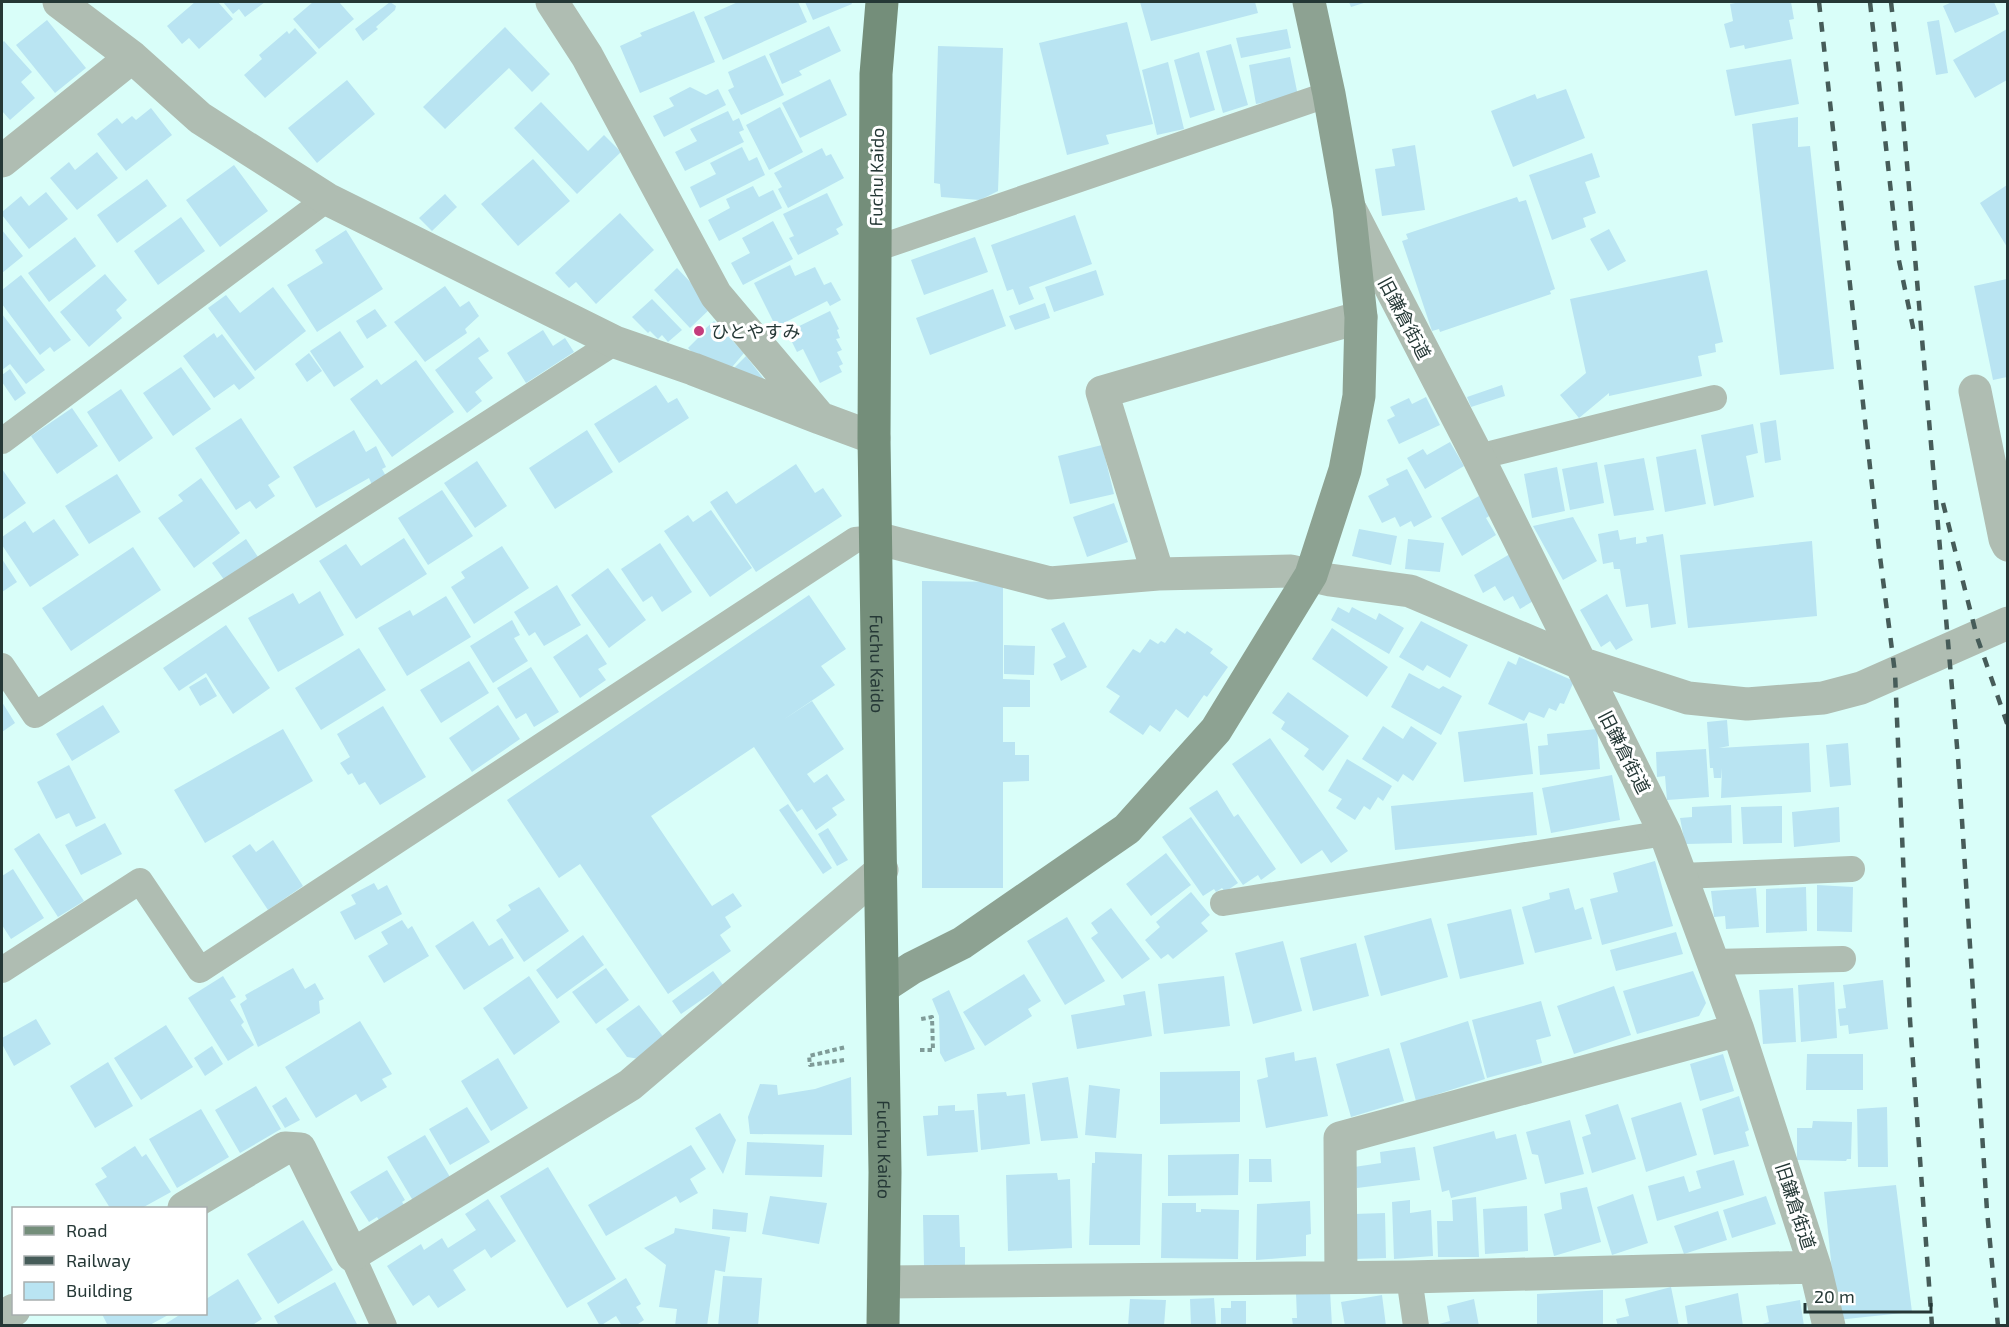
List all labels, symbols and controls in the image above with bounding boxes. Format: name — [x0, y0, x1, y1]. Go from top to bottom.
street label: Fuchu Kaido — [864, 127, 888, 227]
street label: 旧鎌倉街道 — [1374, 273, 1436, 363]
place label: ひとやすみ — [711, 320, 800, 342]
marker: ひとやすみ — [692, 324, 706, 338]
street label: Fuchu Kaido — [866, 614, 889, 713]
street label: 旧鎌倉街道 — [1595, 707, 1655, 797]
street label: Fuchu Kaido — [873, 1100, 896, 1199]
street label: 旧鎌倉街道 — [1772, 1160, 1820, 1252]
legend — [12, 1207, 207, 1315]
text: Road — [66, 1219, 107, 1241]
text: Railway — [66, 1249, 131, 1271]
scale bar — [1805, 1276, 1931, 1314]
text: Building — [66, 1279, 133, 1301]
text: 20 m — [1814, 1285, 1855, 1307]

